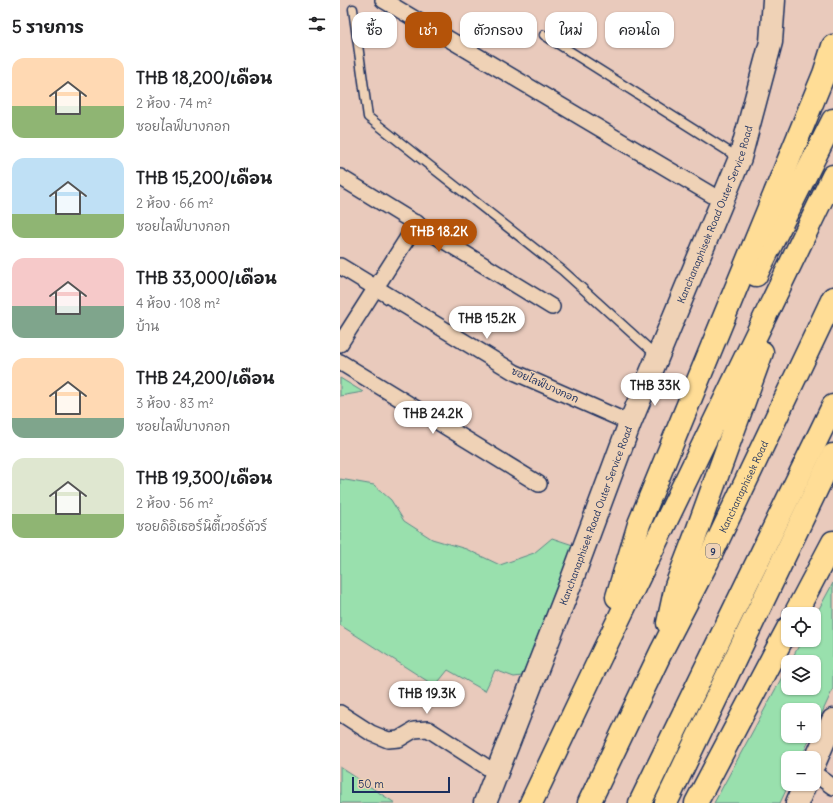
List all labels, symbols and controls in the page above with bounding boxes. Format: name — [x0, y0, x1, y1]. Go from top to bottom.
chip: ซื้อ — [352, 12, 397, 48]
chip: เช่า — [405, 12, 452, 48]
chip: ตัวกรอง — [460, 12, 537, 48]
chip: ใหม่ — [545, 12, 597, 48]
chip: คอนโด — [605, 12, 674, 48]
icon: filters — [306, 13, 328, 35]
text: 5 รายการ — [12, 16, 84, 38]
text: THB 18,200/เดือน — [136, 67, 272, 89]
icon: home — [44, 74, 92, 122]
text: 2 ห้อง · 74 m² — [136, 95, 212, 112]
text: ซอยไลฟ์บางกอก — [136, 118, 230, 135]
street label: Kanchanaphisek Road Outer Service Road — [674, 124, 755, 305]
text: THB 15,200/เดือน — [136, 167, 272, 189]
icon: home — [44, 174, 92, 222]
text: 2 ห้อง · 66 m² — [136, 195, 214, 212]
text: ซอยไลฟ์บางกอก — [136, 218, 230, 235]
pin: THB 18.2K — [393, 219, 485, 253]
text: THB 18.2K — [410, 223, 468, 240]
text: THB 33,000/เดือน — [136, 267, 277, 289]
icon: home — [44, 274, 92, 322]
text: 4 ห้อง · 108 m² — [136, 295, 220, 312]
pin: THB 15.2K — [441, 306, 533, 340]
text: THB 15.2K — [458, 310, 516, 327]
text: บ้าน — [136, 318, 159, 335]
street label: ซอยไลฟ์บางกอก — [509, 363, 581, 406]
text: THB 24,200/เดือน — [136, 367, 275, 389]
pin: THB 33K — [618, 373, 692, 407]
icon: home — [44, 374, 92, 422]
text: THB 33K — [630, 377, 680, 394]
text: 3 ห้อง · 83 m² — [136, 395, 214, 412]
pin: THB 24.2K — [387, 401, 479, 435]
text: THB 24.2K — [403, 405, 463, 422]
text: ซอยไลฟ์บางกอก — [136, 418, 230, 435]
street label: Kanchanaphisek Road Outer Service Road — [556, 424, 635, 607]
street label: Kanchanaphisek Road — [716, 438, 771, 535]
text: THB 19,300/เดือน — [136, 467, 272, 489]
icon: home — [44, 474, 92, 522]
text: 2 ห้อง · 56 m² — [136, 495, 214, 512]
text: ซอยดิอิเธอร์นิตี้เวอร์ดัวร์ — [136, 518, 267, 535]
road number: 9 — [706, 544, 720, 558]
map controls — [781, 607, 821, 791]
button: locate — [781, 607, 821, 647]
button: layers — [781, 655, 821, 695]
pin: THB 19.3K — [381, 681, 473, 715]
text: THB 19.3K — [398, 685, 456, 702]
button: + — [781, 703, 821, 743]
button: − — [781, 751, 821, 791]
scale bar — [352, 775, 450, 794]
text: 50 m — [358, 777, 384, 791]

